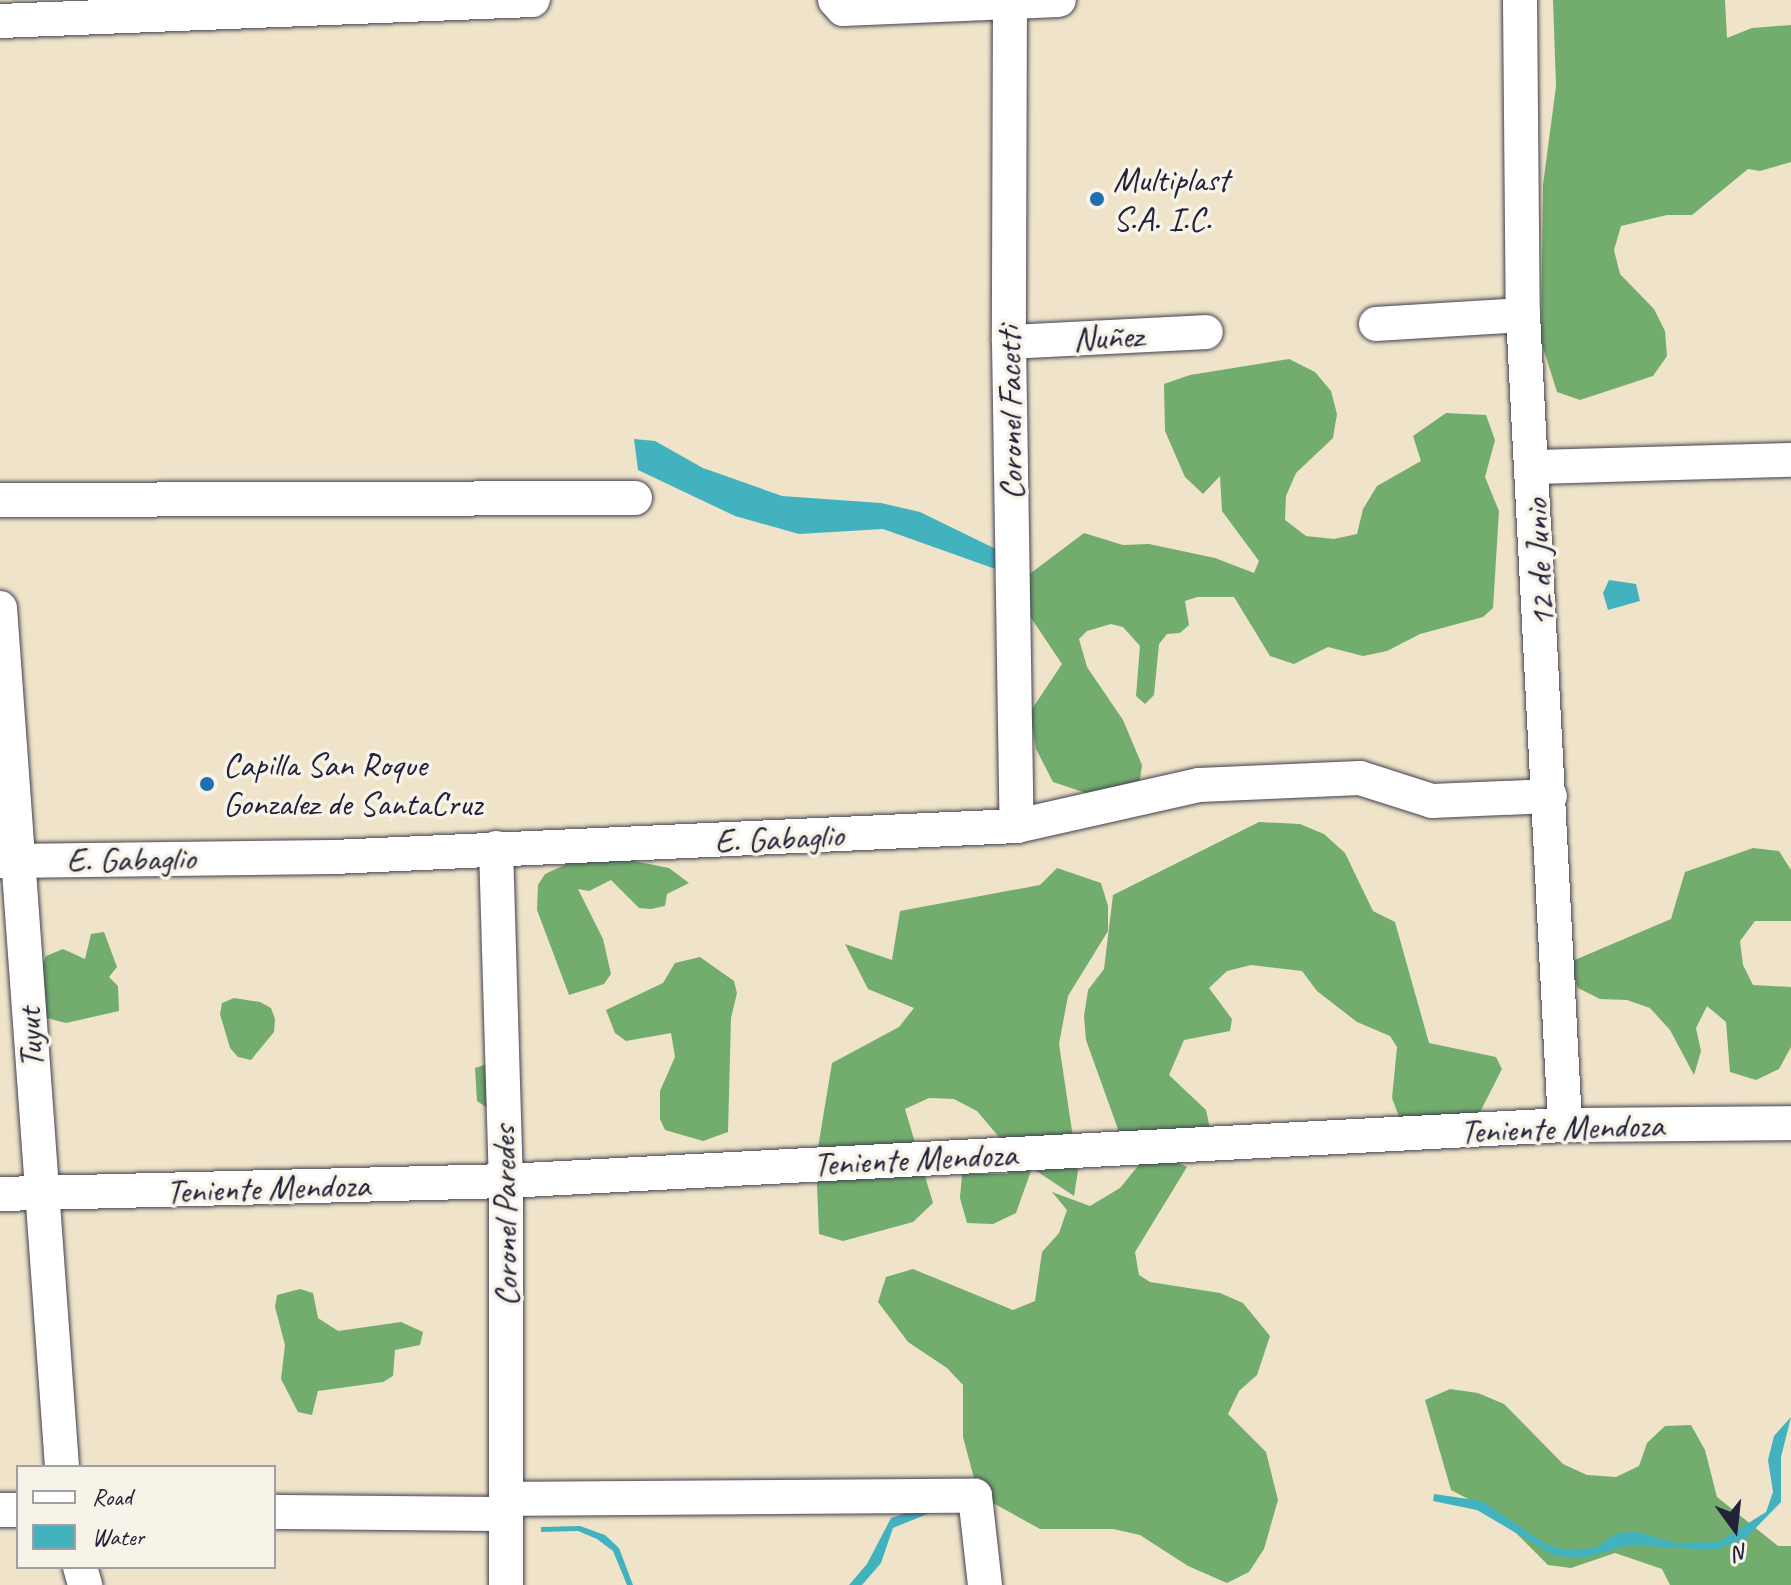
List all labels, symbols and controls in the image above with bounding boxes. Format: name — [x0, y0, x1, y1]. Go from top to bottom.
place label: Multiplast S.A. I.C. — [1113, 159, 1229, 238]
marker: Multiplast S.A. I.C. — [1088, 190, 1106, 208]
street label: Nuñez — [1072, 315, 1144, 359]
street label: Coronel Facetti — [988, 326, 1032, 500]
street label: 12 de Junio — [1515, 498, 1563, 628]
place label: Capilla San Roque Gonzalez de SantaCruz — [223, 744, 483, 824]
marker: Capilla San Roque Gonzalez de SantaCruz — [198, 775, 216, 793]
street label: E. Gabaglio — [714, 814, 844, 862]
street label: E. Gabaglio — [66, 837, 196, 881]
street label: Tuyut — [8, 1007, 52, 1069]
street label: Teniente Mendoza — [1460, 1104, 1664, 1152]
street label: Coronel Paredes — [483, 1125, 527, 1307]
street label: Teniente Mendoza — [813, 1133, 1017, 1185]
street label: Teniente Mendoza — [166, 1164, 370, 1212]
legend — [16, 1465, 276, 1569]
text: Road — [92, 1482, 132, 1512]
north arrow — [1695, 1489, 1775, 1569]
text: Water — [92, 1522, 144, 1552]
text: N — [1731, 1537, 1751, 1567]

